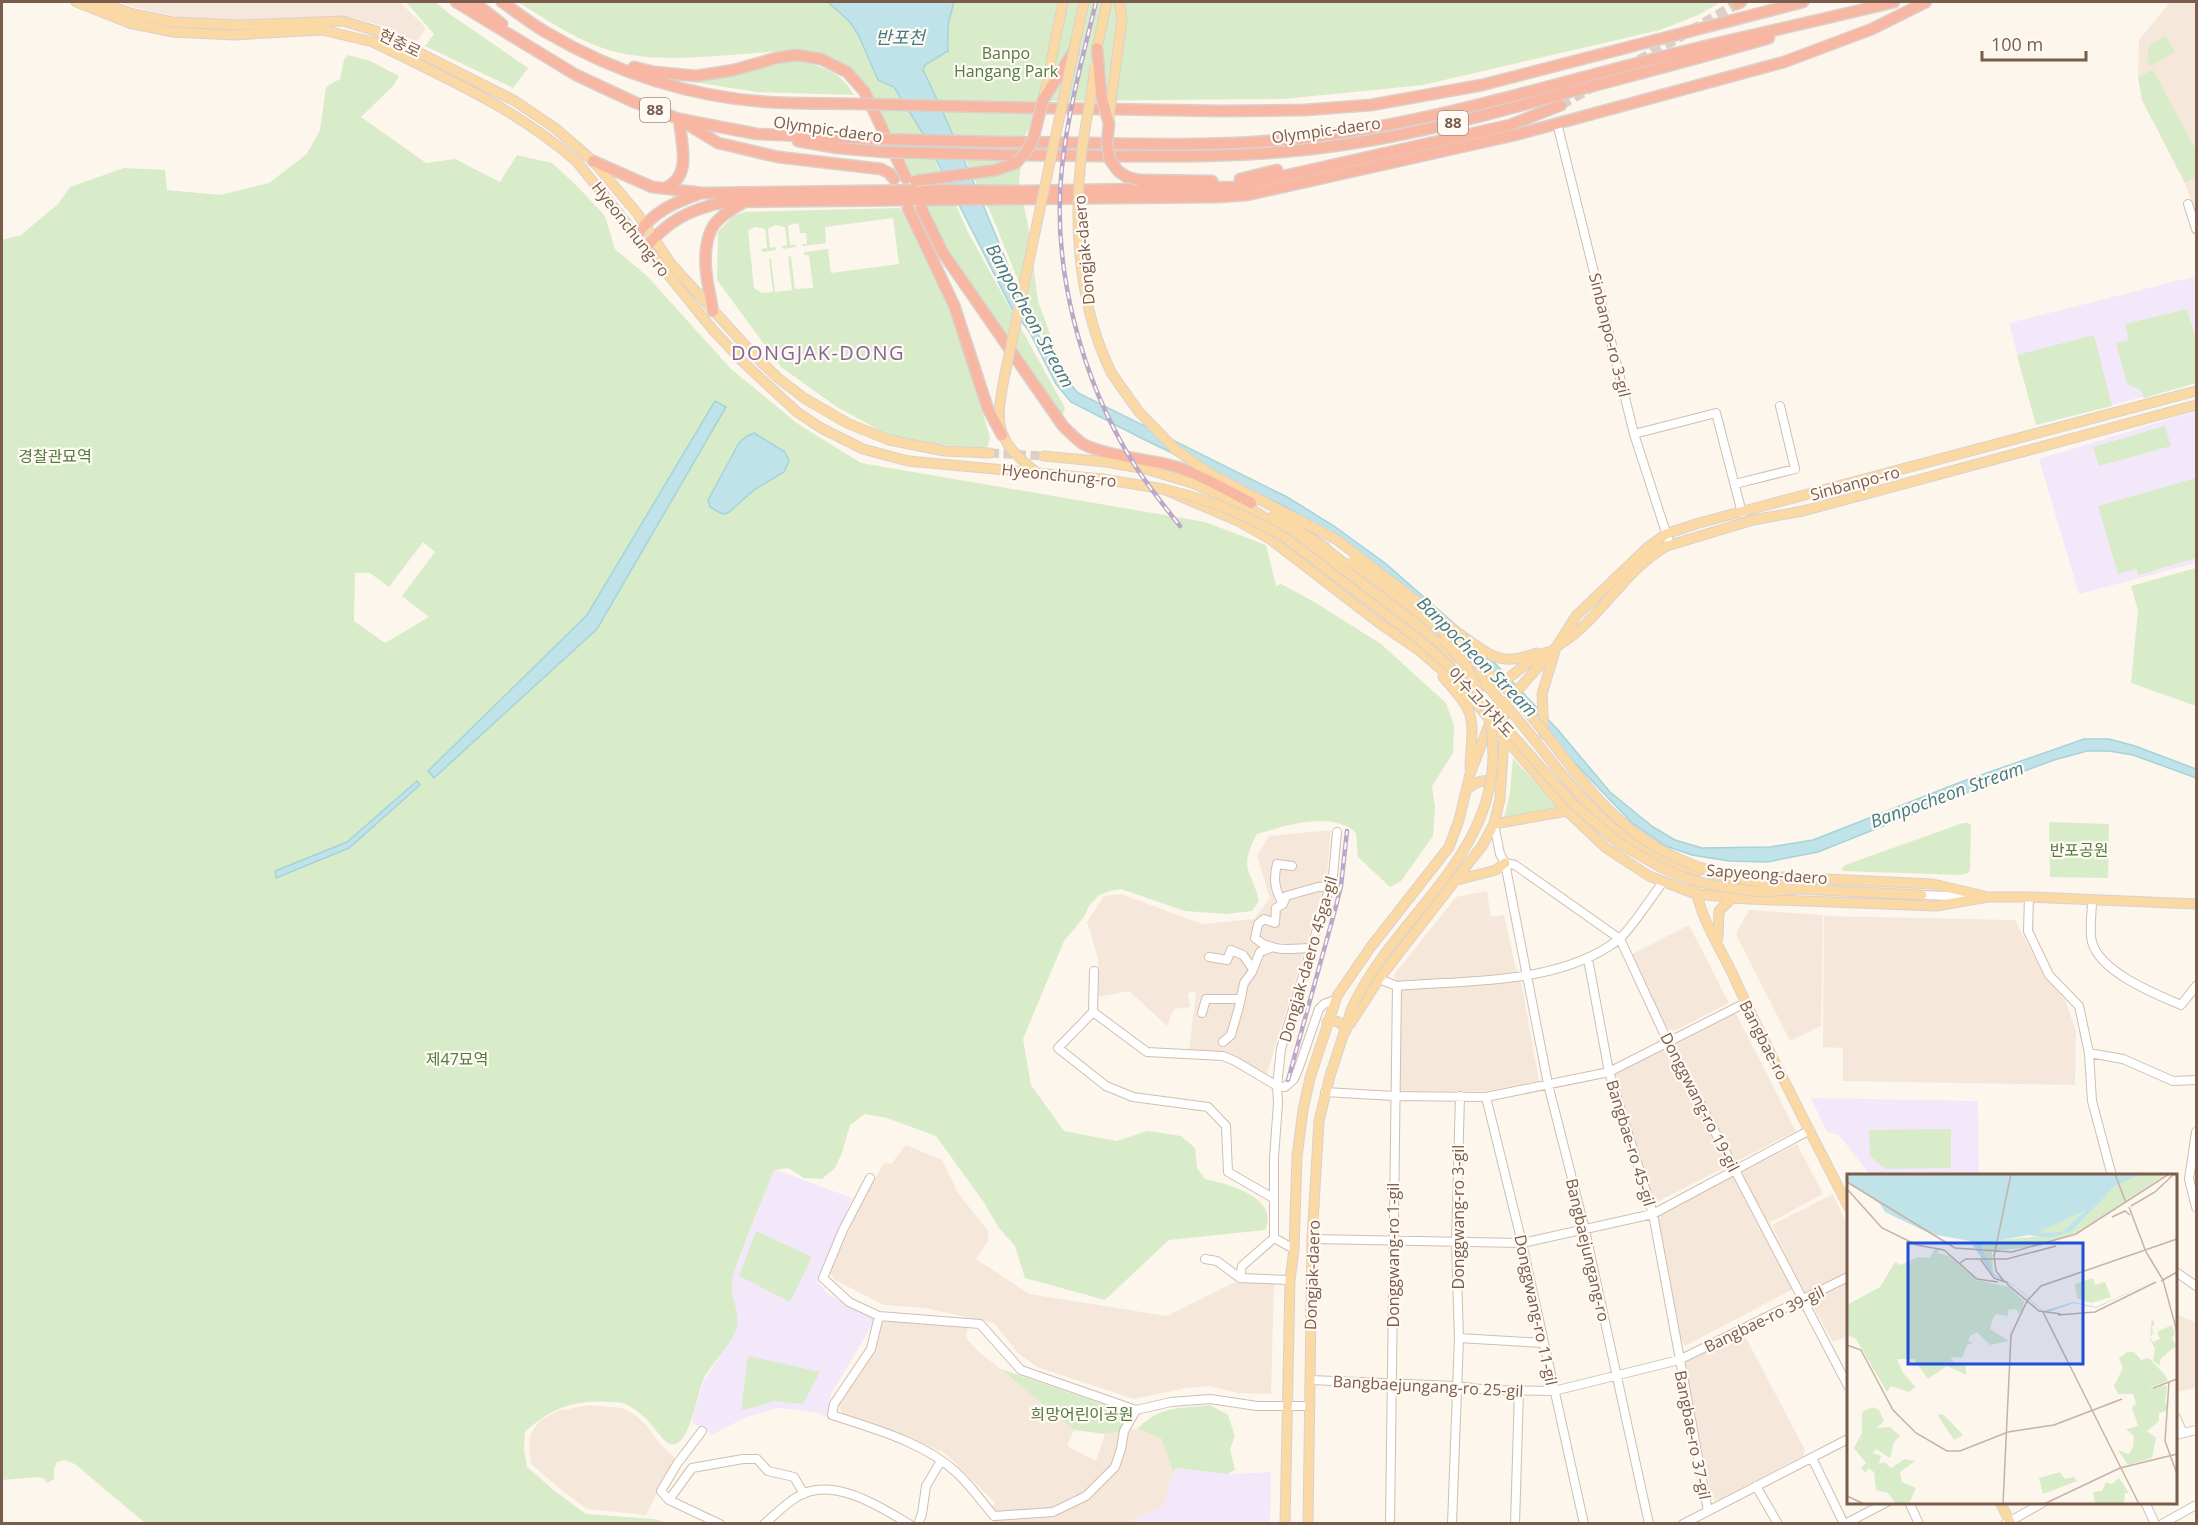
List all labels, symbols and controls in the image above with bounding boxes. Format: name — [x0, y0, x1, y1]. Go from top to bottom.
street label: 현충로 — [375, 23, 425, 63]
scale bar — [1982, 24, 2086, 62]
water label: 반포천 — [875, 25, 927, 49]
text: 100 m — [1991, 32, 2043, 56]
park label: Banpo Hangang Park — [954, 42, 1059, 82]
road number: 88 — [640, 98, 670, 122]
street label: Olympic-daero — [772, 110, 884, 148]
street label: Olympic-daero — [1270, 111, 1382, 149]
road number: 88 — [1438, 111, 1468, 135]
street label: Hyeonchung-ro — [587, 177, 675, 281]
street label: Dongjak-daero — [1068, 194, 1100, 306]
water label: Banpocheon Stream — [981, 239, 1081, 392]
street label: Sinbanpo-ro 3-gil — [1584, 271, 1636, 399]
district label: DONGJAK-DONG — [731, 339, 905, 366]
park label: 경찰관묘역 — [18, 445, 92, 467]
street label: Hyeonchung-ro — [1000, 458, 1118, 492]
street label: Sinbanpo-ro — [1808, 460, 1902, 506]
water label: Banpocheon Stream — [1412, 591, 1543, 722]
street label: 이수고가차도 — [1443, 662, 1519, 742]
water label: Banpocheon Stream — [1867, 755, 2027, 833]
park label: 반포공원 — [2050, 839, 2108, 861]
street label: Sapyeong-daero — [1706, 859, 1828, 889]
street label: Dongjak-daero 45ga-gil — [1274, 873, 1342, 1045]
street label: Bangbae-ro — [1735, 996, 1793, 1084]
street label: Donggwang-ro 19-gil — [1655, 1028, 1745, 1176]
park label: 제47묘역 — [426, 1048, 488, 1070]
street label: Bangbae-ro 45-gil — [1601, 1077, 1661, 1209]
street label: Donggwang-ro 3-gil — [1447, 1145, 1469, 1289]
inset map — [1847, 1174, 2177, 1504]
street label: Bangbaejungang-ro — [1561, 1176, 1615, 1324]
street label: Donggwang-ro 1-gil — [1382, 1183, 1404, 1327]
street label: Dongjak-daero — [1299, 1220, 1325, 1330]
street label: Donggwang-ro 11-gil — [1509, 1232, 1563, 1388]
street label: Bangbae-ro 39-gil — [1700, 1280, 1828, 1358]
street label: Bangbae-ro 37-gil — [1670, 1369, 1716, 1501]
street label: Bangbaejungang-ro 25-gil — [1332, 1370, 1524, 1402]
park label: 희망어린이공원 — [1030, 1403, 1134, 1425]

